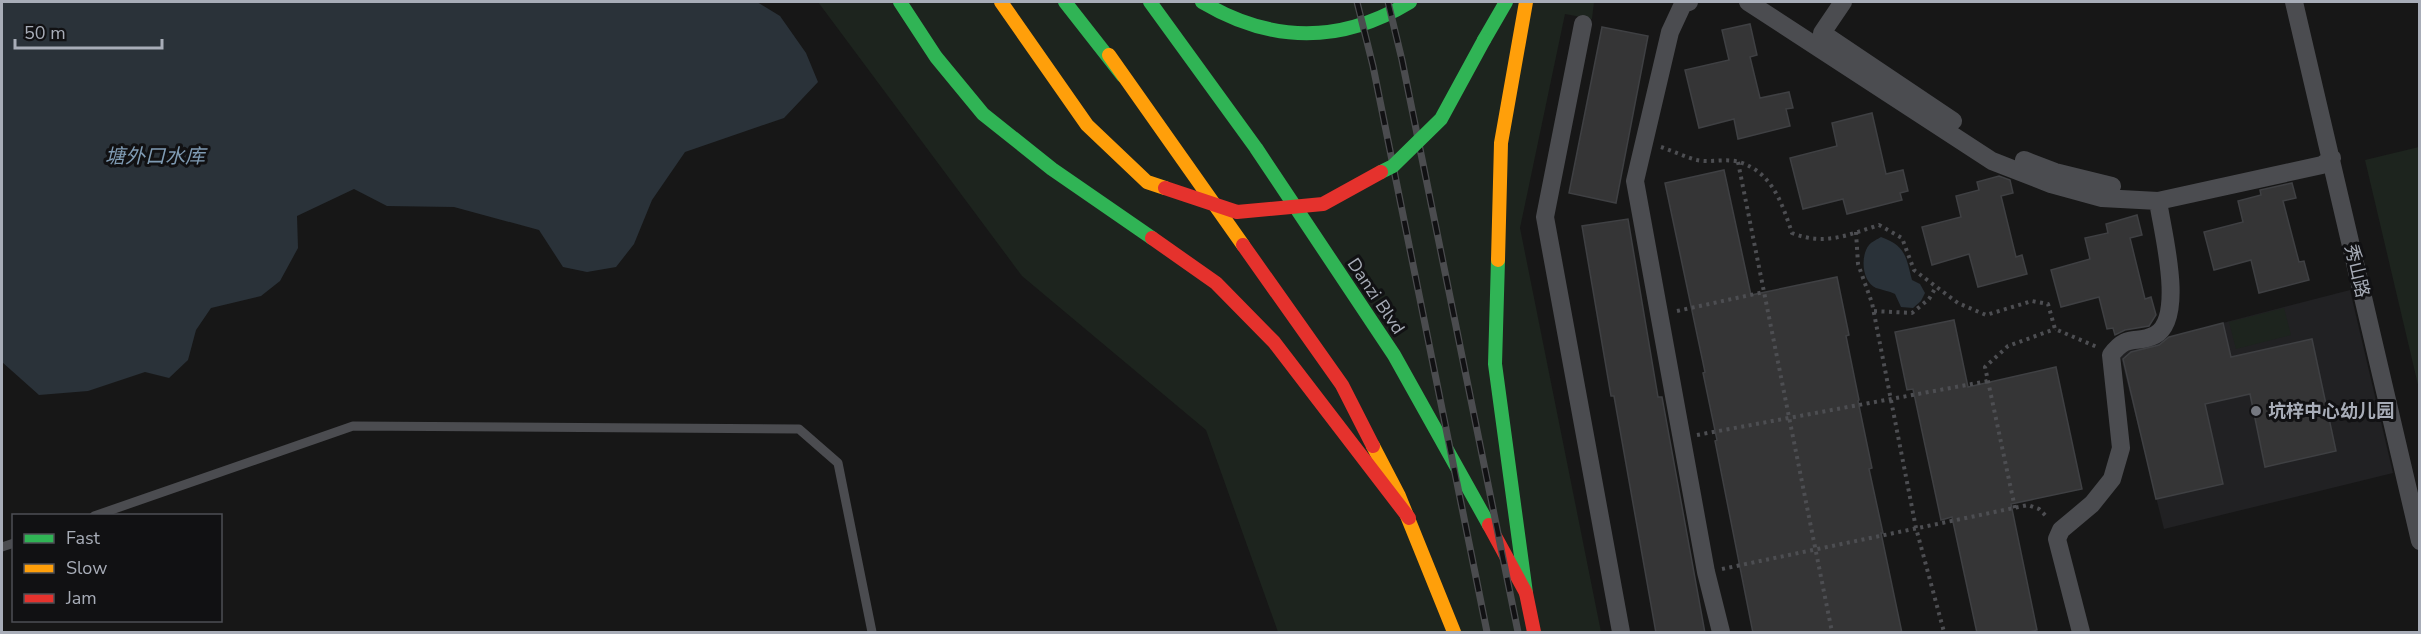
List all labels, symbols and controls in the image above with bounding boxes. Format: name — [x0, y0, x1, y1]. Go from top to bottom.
scale bar — [15, 12, 162, 50]
text: 50 m — [24, 21, 66, 45]
water label: 塘外口水库 — [105, 143, 208, 170]
street label: 秀山路 — [2339, 242, 2375, 300]
street label: Danzi Blvd — [1342, 253, 1410, 339]
place label: 坑梓中心幼儿园 — [2268, 399, 2394, 423]
marker: 坑梓中心幼儿园 — [2249, 404, 2263, 418]
legend — [12, 514, 222, 622]
text: Fast — [66, 526, 101, 550]
text: Slow — [66, 556, 107, 580]
text: Jam — [65, 586, 97, 610]

